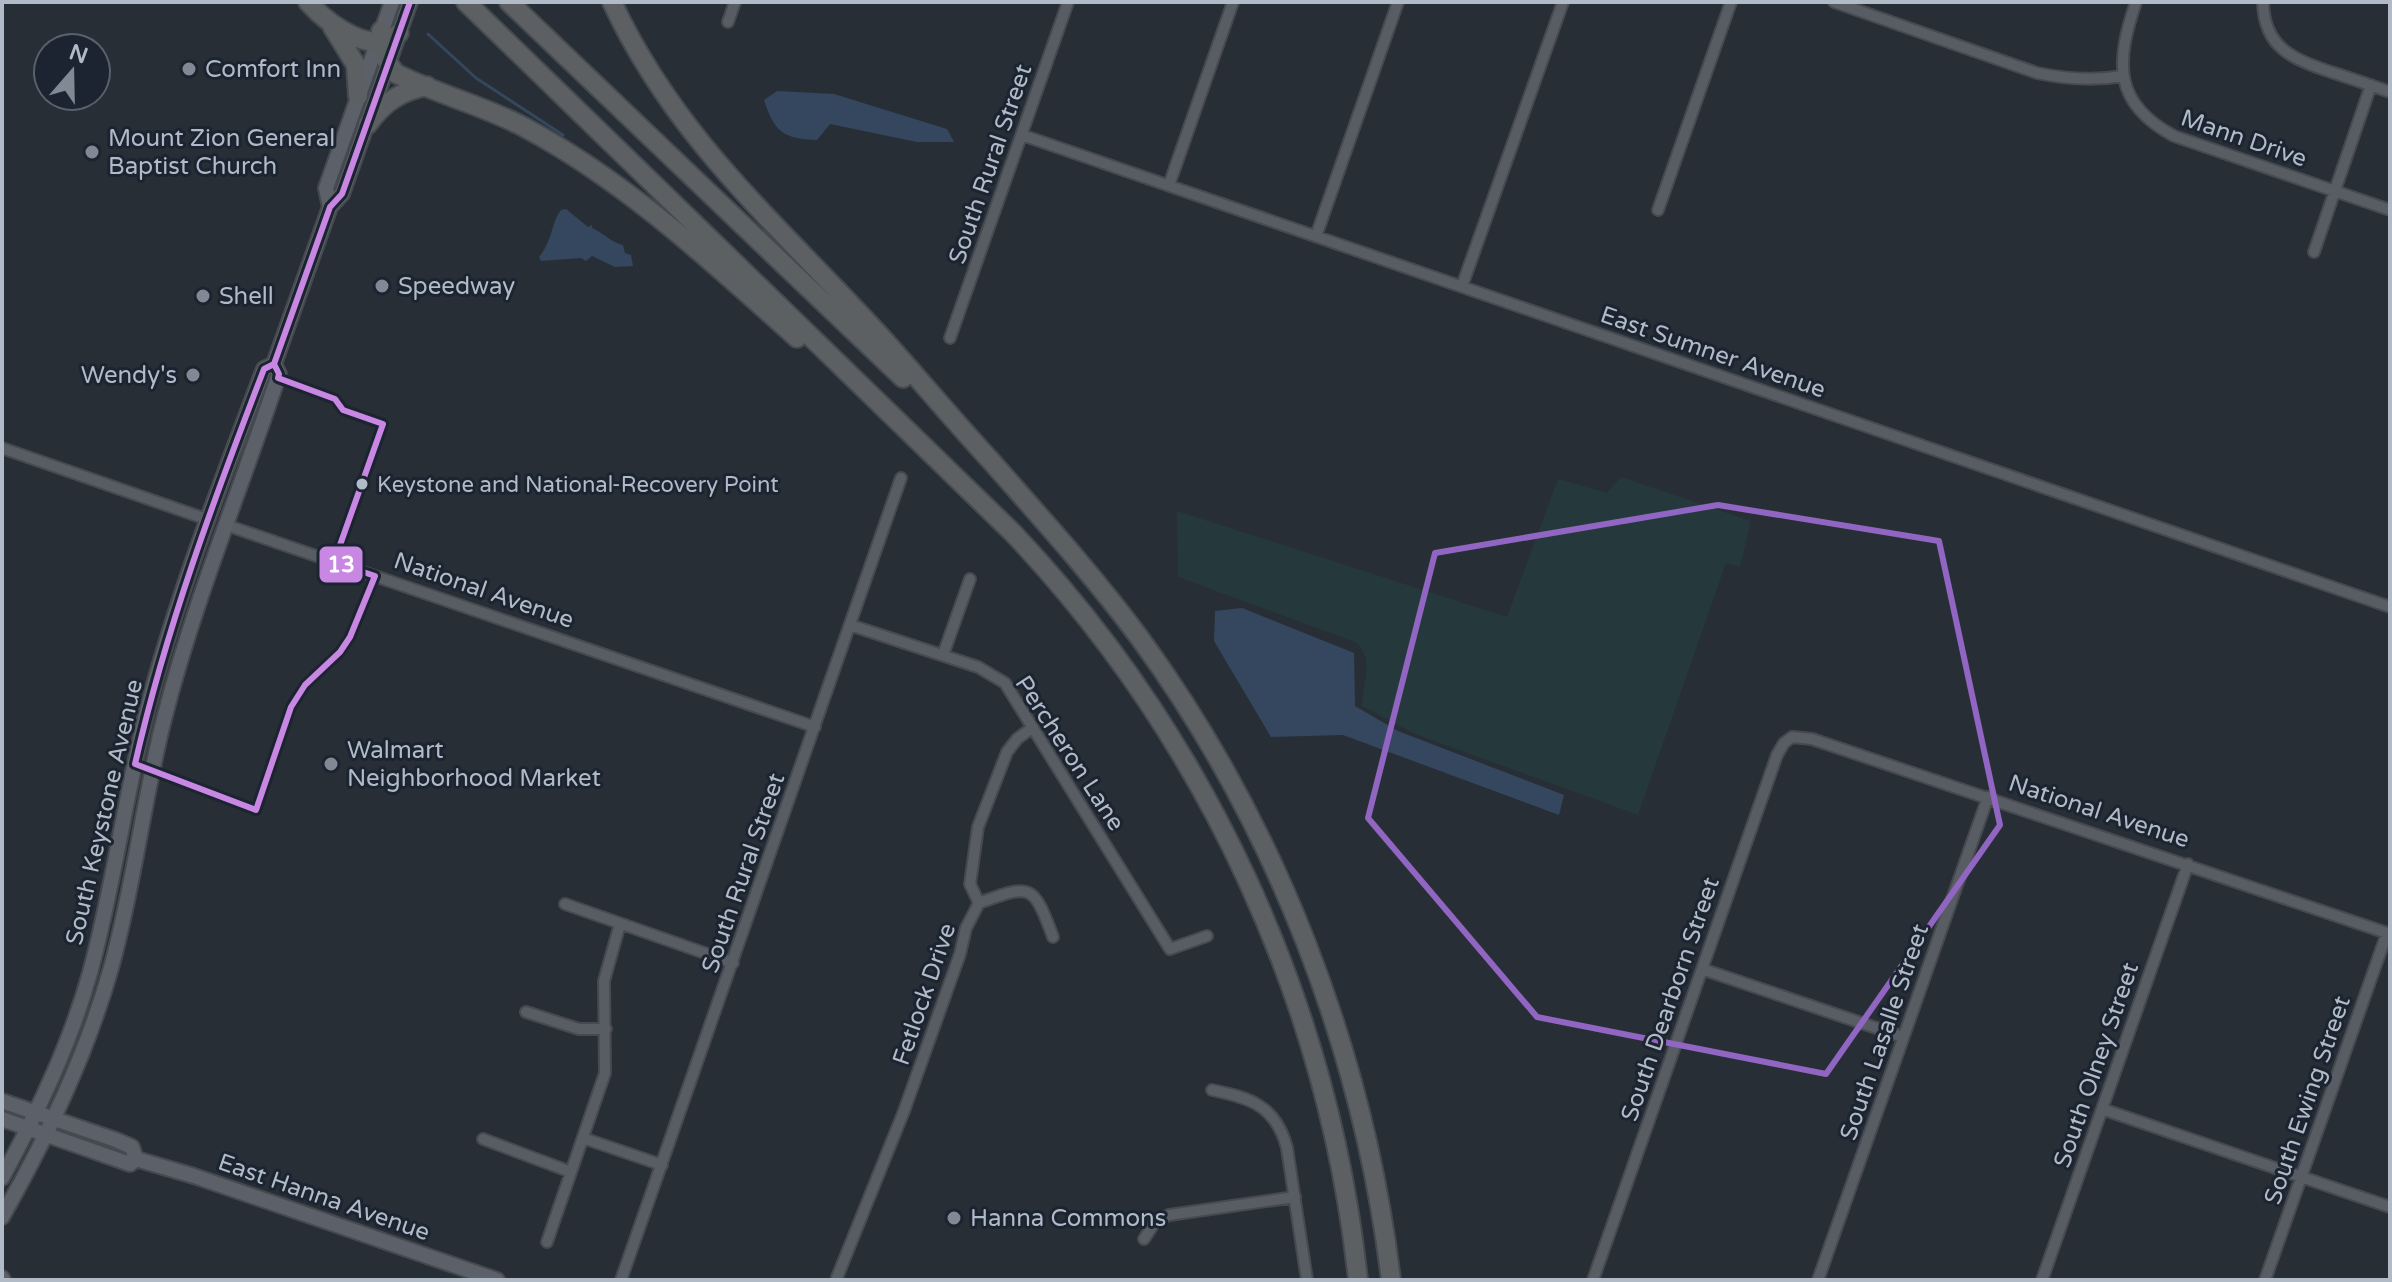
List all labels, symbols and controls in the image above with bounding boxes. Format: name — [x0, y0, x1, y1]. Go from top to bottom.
north arrow — [32, 32, 112, 112]
text: N — [66, 39, 91, 69]
place label: Comfort Inn — [205, 55, 341, 84]
marker: Comfort Inn — [180, 60, 198, 78]
street label: South Rural Street — [943, 61, 1038, 268]
street label: Mann Drive — [2177, 103, 2311, 174]
place label: Mount Zion General Baptist Church — [108, 124, 335, 181]
marker: Mount Zion General Baptist Church — [83, 143, 101, 161]
place label: Speedway — [398, 272, 515, 301]
marker: Speedway — [373, 277, 391, 295]
place label: Shell — [219, 282, 274, 311]
marker: Shell — [194, 287, 212, 305]
street label: East Sumner Avenue — [1596, 300, 1829, 405]
place label: Wendy's — [81, 361, 177, 390]
marker: Wendy's — [184, 366, 202, 384]
place label: Keystone and National-Recovery Point — [377, 472, 779, 498]
marker: Keystone and National-Recovery Point — [354, 476, 370, 492]
line badge: 13 — [318, 545, 364, 584]
street label: National Avenue — [390, 546, 578, 635]
text: 13 — [327, 552, 355, 578]
street label: Percheron Lane — [1009, 670, 1130, 836]
street label: South Keystone Avenue — [60, 676, 149, 948]
place label: Walmart Neighborhood Market — [347, 736, 601, 793]
marker: Walmart Neighborhood Market — [322, 755, 340, 773]
street label: National Avenue — [2005, 769, 2193, 854]
street label: South Rural Street — [696, 770, 791, 977]
street label: South Dearborn Street — [1615, 873, 1726, 1125]
street label: Fetlock Drive — [887, 919, 962, 1069]
street label: South Lasalle Street — [1834, 920, 1935, 1144]
street label: South Olney Street — [2048, 959, 2145, 1172]
street label: South Ewing Street — [2258, 992, 2357, 1208]
street label: East Hanna Avenue — [214, 1148, 433, 1247]
place label: Hanna Commons — [970, 1204, 1166, 1233]
marker: Hanna Commons — [945, 1209, 963, 1227]

